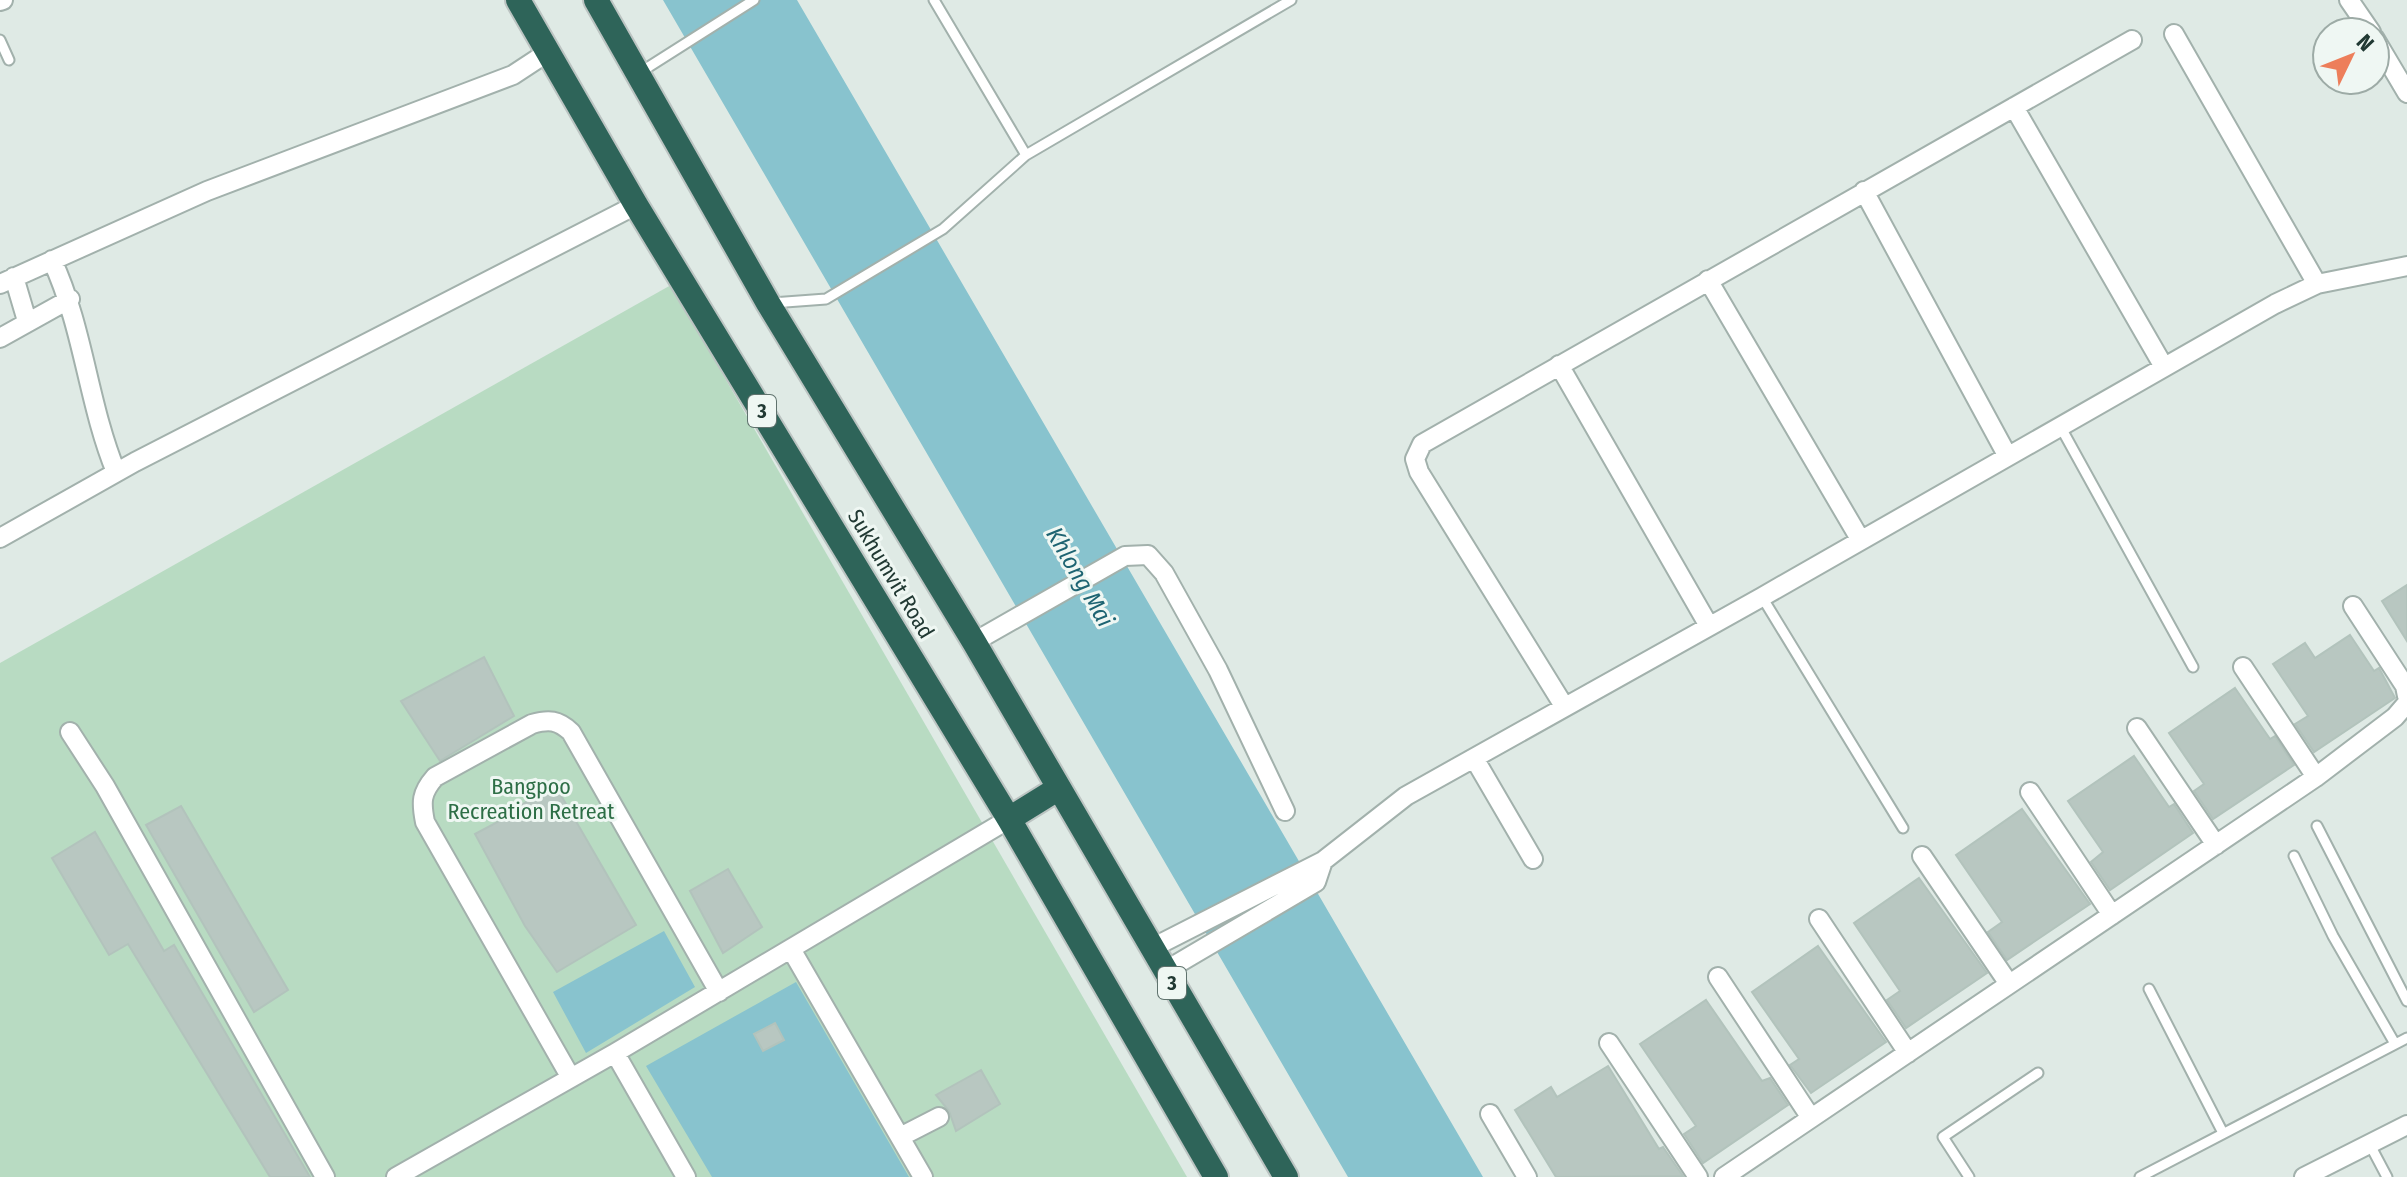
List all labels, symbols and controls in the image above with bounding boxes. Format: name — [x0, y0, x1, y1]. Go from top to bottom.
north arrow — [2311, 16, 2391, 96]
text: N — [2351, 29, 2380, 57]
road number: 3 — [748, 395, 776, 427]
street label: Sukhumvit Road — [842, 505, 940, 643]
water label: Khlong Mai — [1040, 522, 1120, 632]
park label: Bangpoo Recreation Retreat — [448, 773, 615, 825]
road number: 3 — [1158, 967, 1186, 999]

